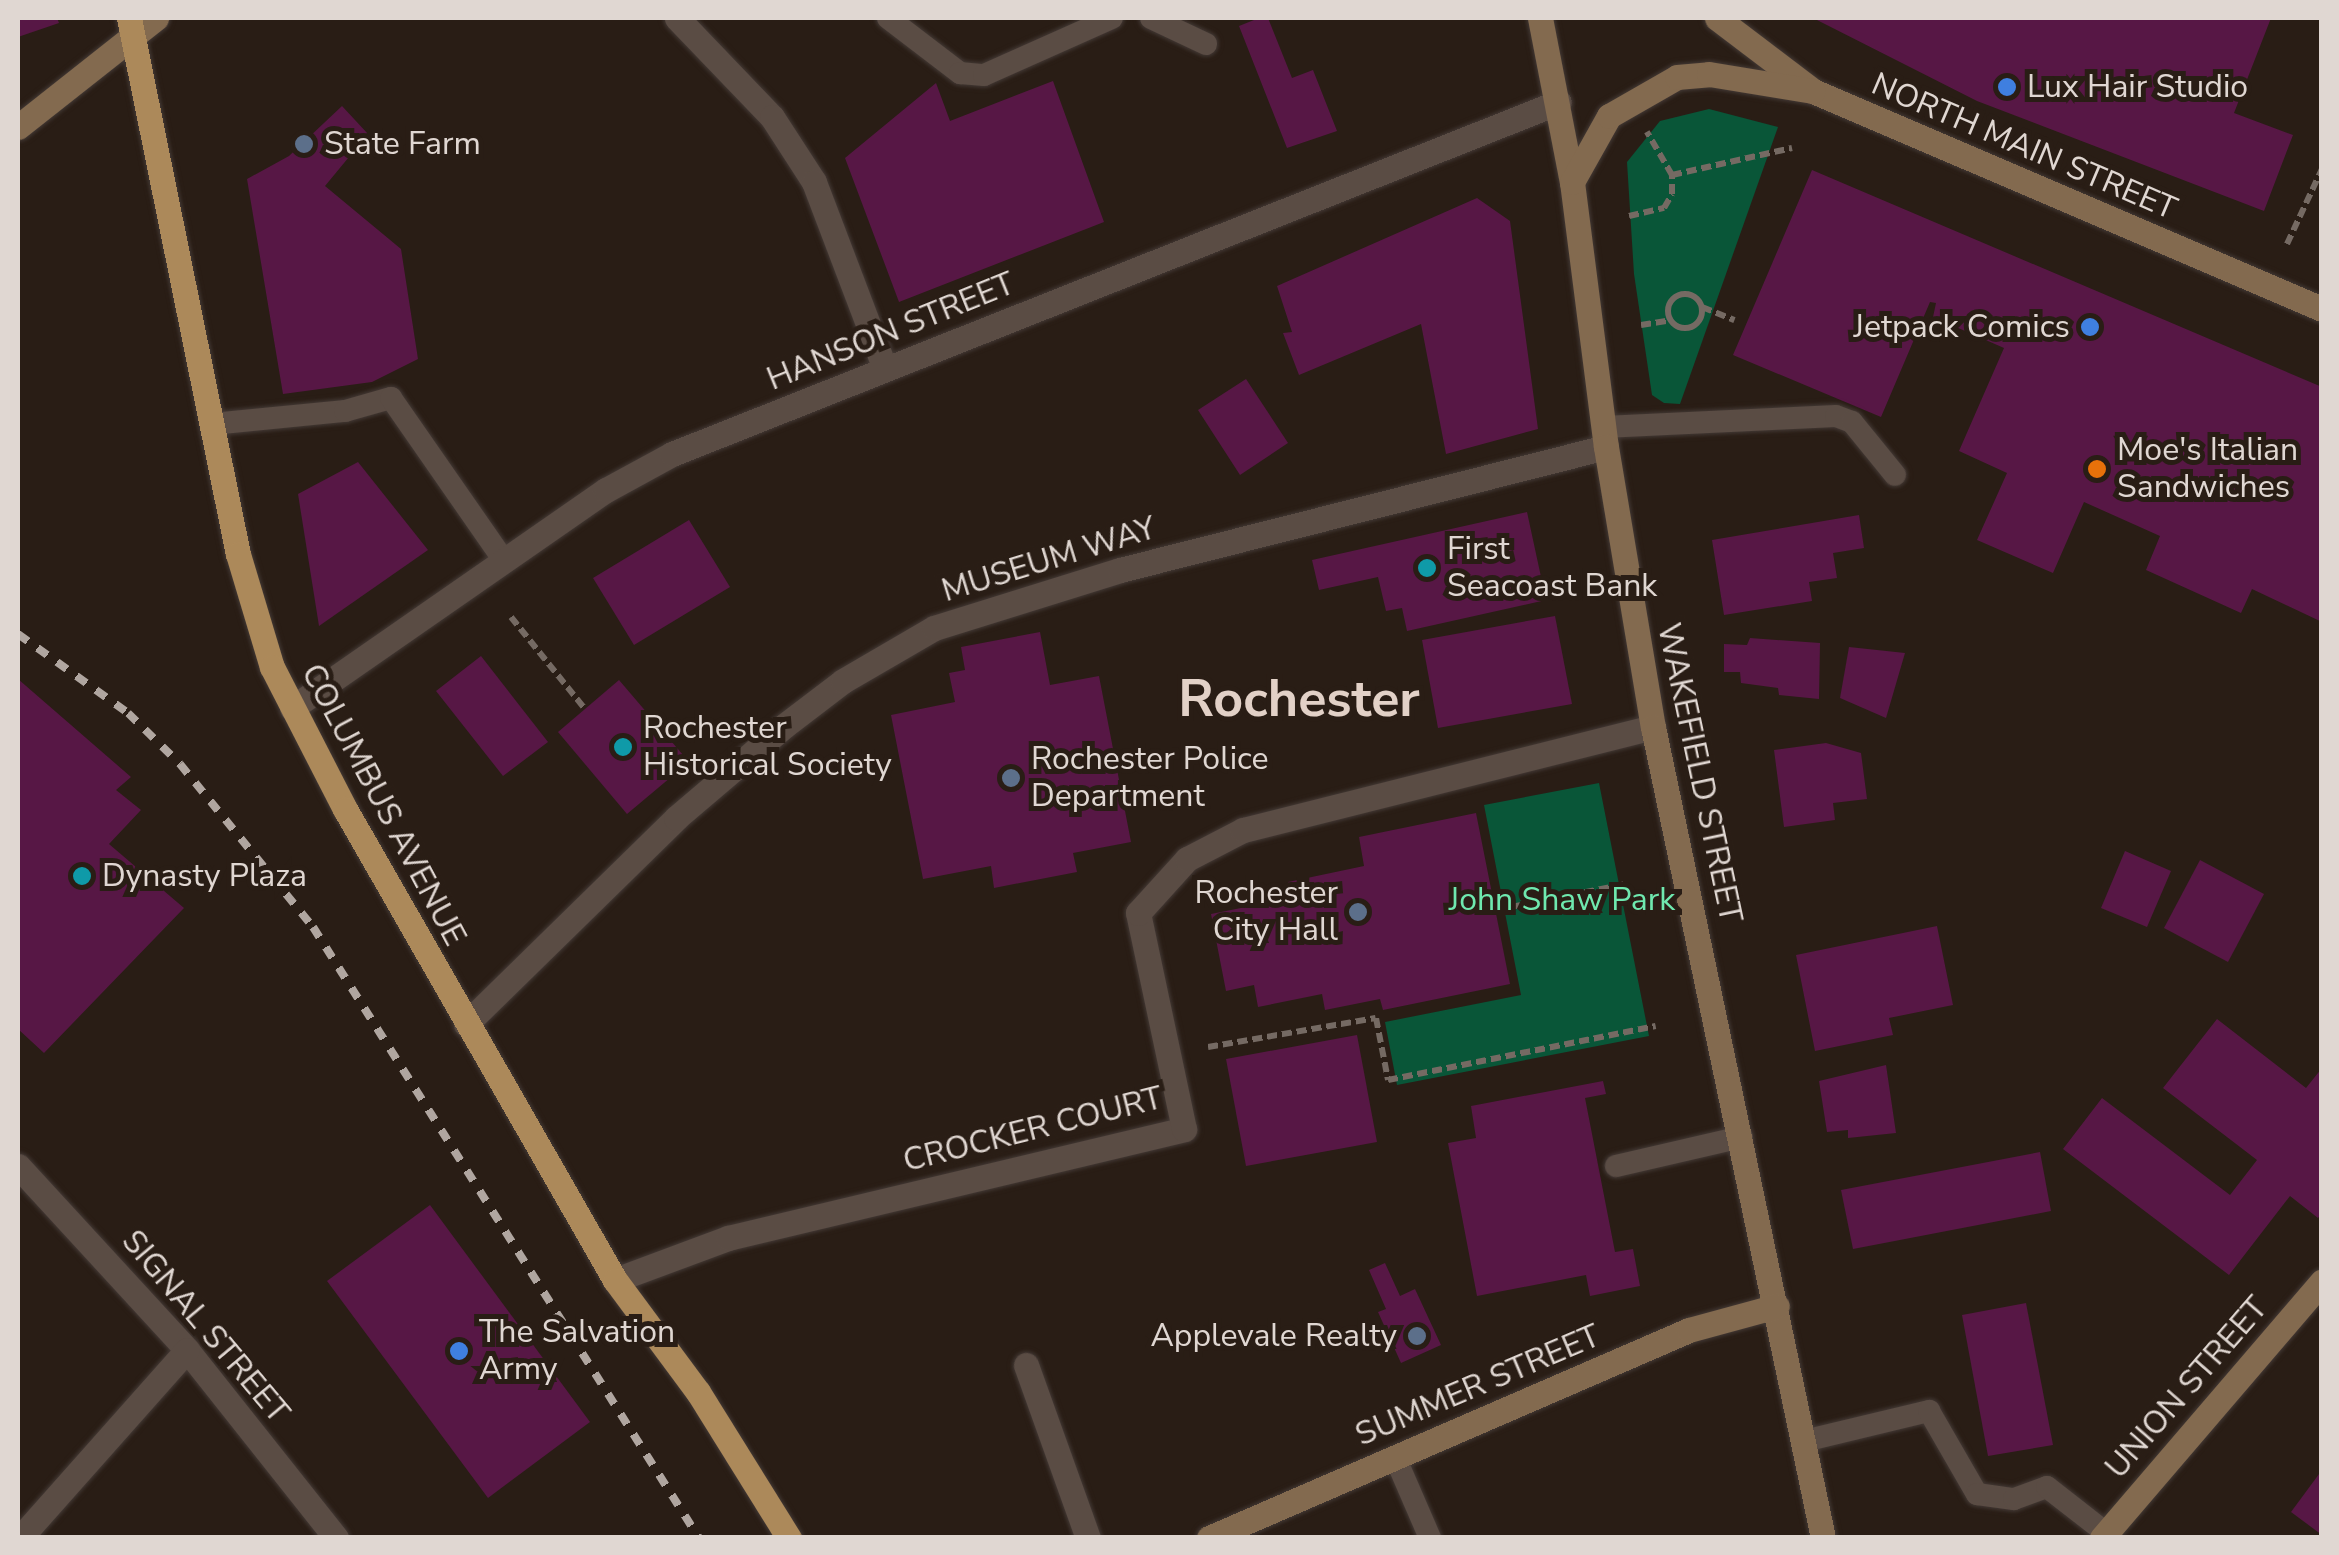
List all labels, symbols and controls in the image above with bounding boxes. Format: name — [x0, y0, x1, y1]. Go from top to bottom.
street label: NORTH MAIN STREET — [1866, 65, 2182, 229]
place label: Lux Hair Studio — [2027, 68, 2248, 106]
marker: Lux Hair Studio — [1996, 76, 2018, 98]
place label: State Farm — [324, 125, 481, 163]
marker: State Farm — [293, 133, 315, 155]
street label: HANSON STREET — [762, 265, 1020, 399]
place label: Jetpack Comics — [1854, 308, 2070, 346]
marker: Jetpack Comics — [2079, 316, 2101, 338]
place label: Moe's Italian Sandwiches — [2117, 432, 2298, 507]
marker: Moe's Italian Sandwiches — [2086, 458, 2108, 480]
street label: MUSEUM WAY — [937, 509, 1161, 611]
place label: First Seacoast Bank — [1447, 531, 1657, 606]
marker: First Seacoast Bank — [1416, 557, 1438, 579]
street label: WAKEFIELD STREET — [1648, 620, 1750, 926]
street label: COLUMBUS AVENUE — [292, 658, 474, 952]
district label: Rochester — [1178, 668, 1420, 730]
place label: Rochester Historical Society — [643, 710, 892, 785]
marker: Rochester Historical Society — [612, 736, 634, 758]
place label: Rochester Police Department — [1031, 741, 1269, 816]
marker: Rochester Police Department — [1000, 767, 1022, 789]
place label: Dynasty Plaza — [102, 857, 307, 895]
marker: Dynasty Plaza — [71, 865, 93, 887]
place label: Rochester City Hall — [1194, 875, 1338, 950]
park label: John Shaw Park — [1449, 881, 1675, 919]
marker: Rochester City Hall — [1347, 901, 1369, 923]
street label: CROCKER COURT — [899, 1079, 1167, 1181]
street label: SIGNAL STREET — [113, 1223, 297, 1431]
street label: UNION STREET — [2098, 1289, 2276, 1487]
place label: The Salvation Army — [479, 1314, 675, 1389]
place label: Applevale Realty — [1150, 1317, 1397, 1355]
street label: SUMMER STREET — [1350, 1317, 1606, 1455]
marker: Applevale Realty — [1406, 1325, 1428, 1347]
marker: The Salvation Army — [448, 1340, 470, 1362]

